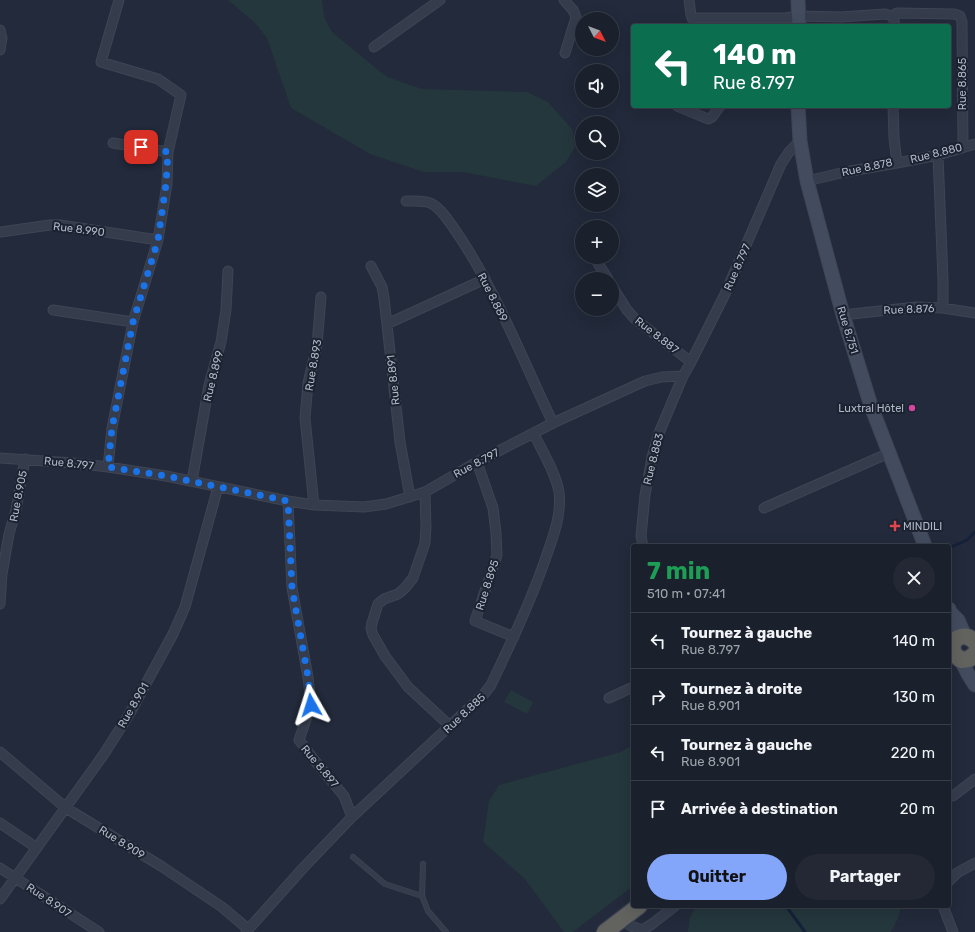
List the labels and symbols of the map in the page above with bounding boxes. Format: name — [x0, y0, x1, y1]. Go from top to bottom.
north arrow — [575, 12, 619, 56]
street label: Rue 8.865 — [956, 57, 969, 110]
pin — [124, 130, 158, 164]
street label: Rue 8.880 — [909, 141, 964, 166]
street label: Rue 8.878 — [840, 156, 894, 179]
street label: Rue 8.990 — [52, 220, 105, 239]
street label: Rue 8.797 — [721, 241, 754, 293]
street label: Rue 8.889 — [475, 271, 510, 324]
street label: Rue 8.876 — [883, 302, 935, 317]
street label: Rue 8.751 — [834, 305, 861, 355]
street label: Rue 8.887 — [632, 314, 681, 357]
street label: Rue 8.893 — [303, 338, 324, 392]
street label: Rue 8.899 — [201, 349, 226, 403]
street label: Rue 8.891 — [384, 354, 403, 406]
place label: Luxtral Hôtel — [838, 402, 904, 415]
marker: Luxtral Hôtel — [907, 403, 917, 413]
street label: Rue 8.883 — [641, 432, 666, 486]
street label: Rue 8.797 — [451, 446, 502, 481]
street label: Rue 8.797 — [43, 454, 95, 473]
street label: Rue 8.905 — [7, 469, 30, 523]
place label: MINDILI — [903, 520, 942, 533]
marker: MINDILI — [890, 521, 900, 531]
street label: Rue 8.895 — [473, 558, 502, 612]
street label: Rue 8.901 — [115, 680, 152, 730]
position arrow — [290, 684, 332, 726]
street label: Rue 8.885 — [441, 690, 488, 736]
street label: Rue 8.897 — [298, 742, 341, 790]
street label: Rue 8.909 — [96, 823, 147, 862]
street label: Rue 8.907 — [24, 881, 74, 920]

